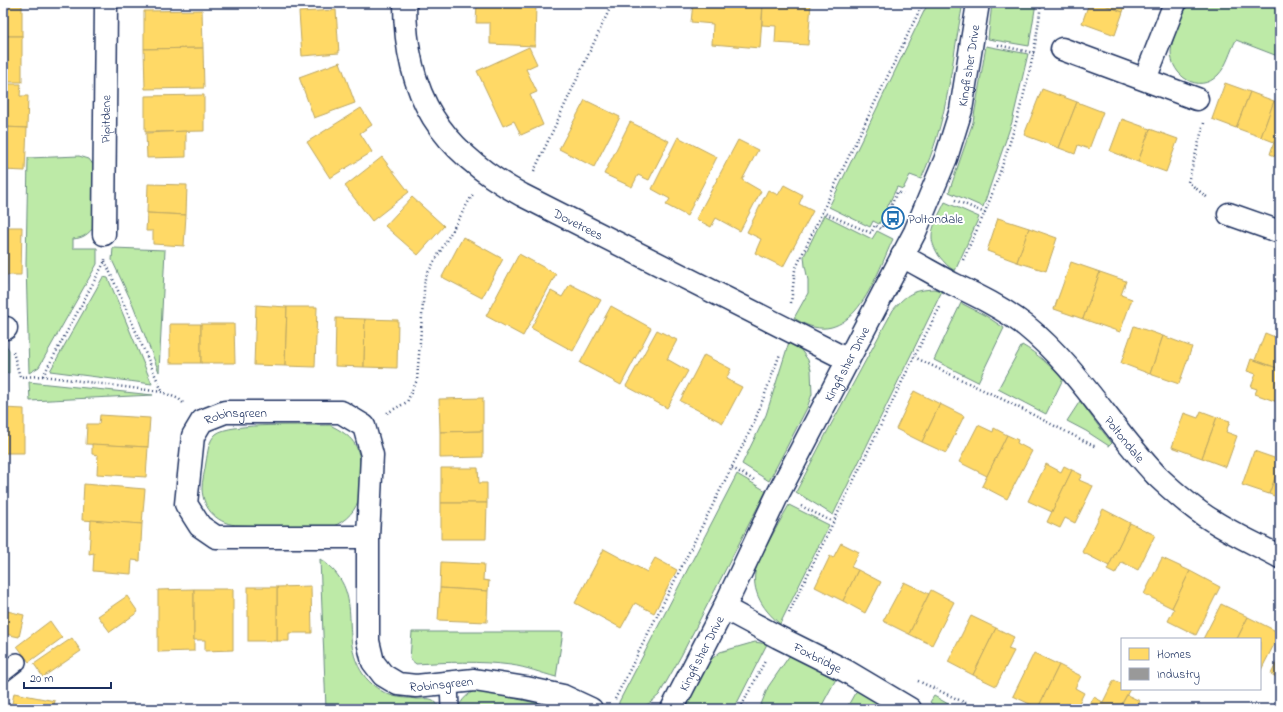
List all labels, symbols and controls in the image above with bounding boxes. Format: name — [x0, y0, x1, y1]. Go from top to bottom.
street label: Kingfisher Drive — [954, 23, 985, 108]
street label: Pipitdene — [97, 95, 116, 143]
street label: Dovetrees — [548, 204, 607, 246]
bus stop icon: Poltondale — [880, 205, 906, 231]
place label: Poltondale — [908, 210, 963, 229]
street label: Kingfisher Drive — [820, 323, 875, 405]
street label: Robinsgreen — [202, 404, 267, 430]
street label: Poltondale — [1099, 412, 1149, 467]
street label: Kingfisher Drive — [675, 613, 730, 695]
street label: Foxbridge — [789, 638, 845, 679]
legend — [1121, 638, 1261, 690]
text: Homes — [1157, 646, 1191, 664]
scale bar — [24, 664, 111, 690]
text: Industry — [1157, 666, 1200, 685]
text: 20 m — [30, 670, 53, 688]
street label: Robinsgreen — [408, 672, 474, 697]

